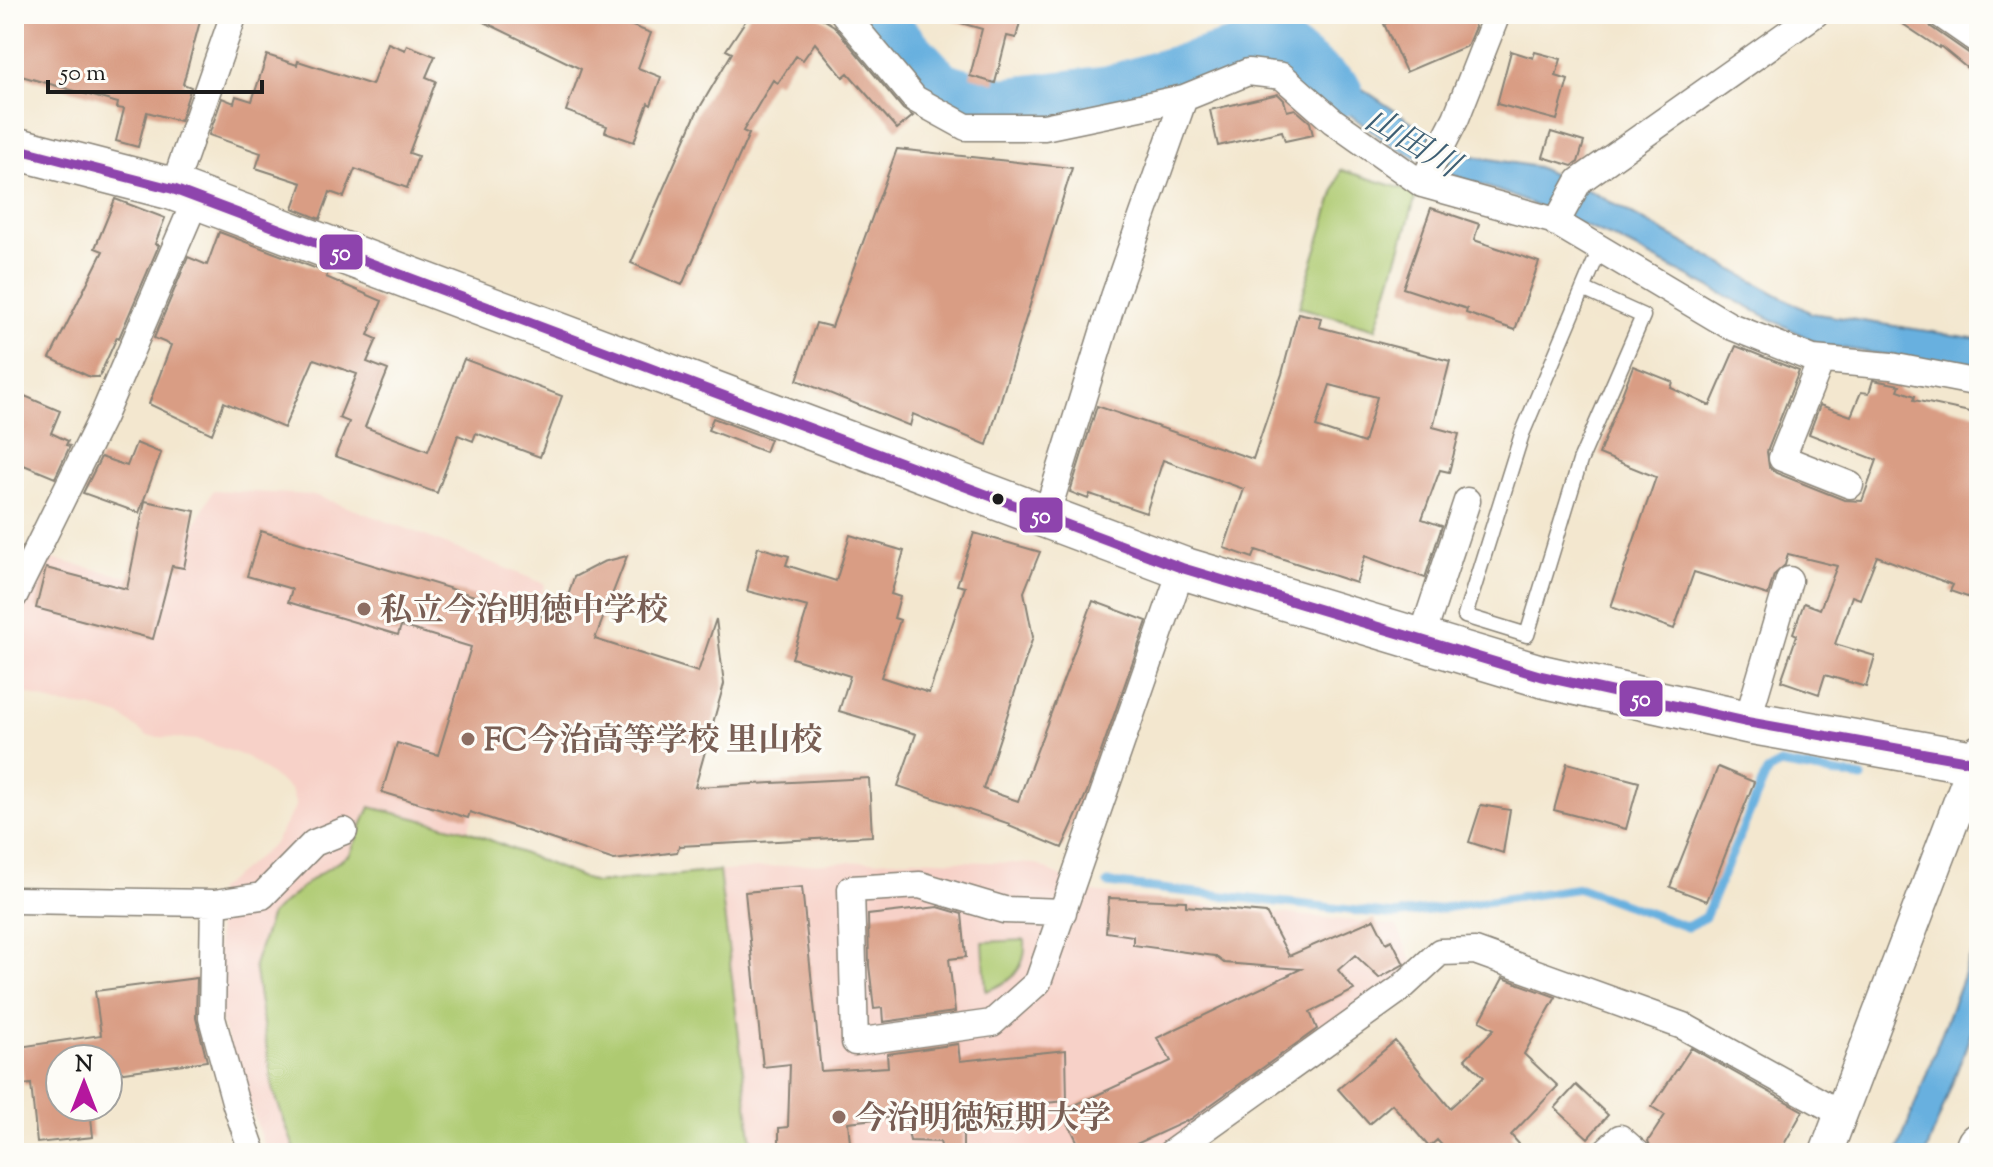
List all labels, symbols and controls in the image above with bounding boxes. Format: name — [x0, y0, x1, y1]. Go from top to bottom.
scale bar — [48, 44, 262, 94]
text: 50 m — [58, 57, 106, 91]
water label: 山田川 — [1355, 97, 1471, 193]
line badge: 50 — [318, 233, 364, 271]
text: 50 — [329, 239, 351, 271]
unlabelled marker — [990, 491, 1006, 507]
line badge: 50 — [1018, 496, 1064, 534]
text: 50 — [1029, 502, 1051, 534]
place label: 私立今治明徳中学校 — [380, 589, 668, 635]
marker: 私立今治明徳中学校 — [355, 600, 373, 618]
line badge: 50 — [1618, 679, 1664, 718]
text: 50 — [1629, 685, 1651, 717]
place label: FC今治高等学校 里山校 — [484, 719, 822, 765]
marker: FC今治高等学校 里山校 — [459, 730, 477, 748]
north arrow — [44, 1043, 124, 1123]
text: N — [75, 1050, 93, 1082]
place label: 今治明徳短期大学 — [855, 1097, 1111, 1143]
marker: 今治明徳短期大学 — [830, 1108, 848, 1126]

